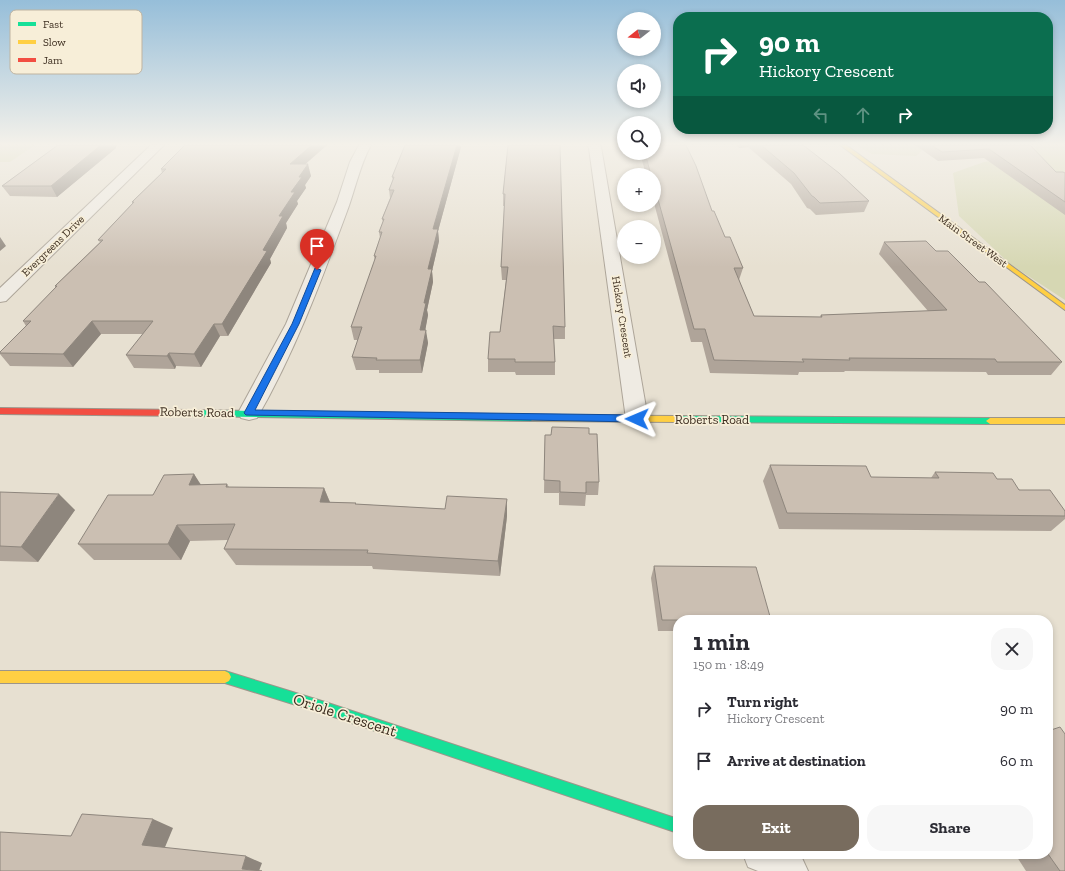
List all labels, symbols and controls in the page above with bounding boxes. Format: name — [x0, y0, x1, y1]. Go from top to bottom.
legend — [10, 10, 142, 74]
north arrow — [617, 12, 661, 56]
map controls — [617, 12, 661, 264]
text: Fast — [43, 18, 64, 31]
text: 90 m — [759, 26, 820, 59]
icon: right — [693, 28, 745, 80]
text: Slow — [43, 36, 66, 49]
text: Jam — [43, 54, 63, 67]
text: Hickory Crescent — [759, 60, 894, 82]
button: sound — [617, 64, 661, 108]
icon: left — [810, 104, 832, 126]
icon: ahead — [852, 104, 874, 126]
icon: right — [894, 104, 916, 126]
button: search — [617, 116, 661, 160]
button: + — [617, 168, 661, 212]
street label: Main Street West — [936, 212, 1011, 271]
street label: Evergreens Drive — [19, 213, 87, 279]
button: − — [617, 220, 661, 264]
pin — [300, 229, 334, 270]
icon: arrive — [306, 235, 328, 257]
street label: Hickory Crescent — [609, 275, 635, 360]
position arrow — [616, 398, 658, 440]
street label: Roberts Road — [160, 404, 234, 420]
street label: Roberts Road — [675, 412, 749, 427]
text: 1 min — [693, 627, 750, 656]
button: close — [991, 628, 1033, 670]
text: 150 m · 18:49 — [693, 657, 764, 672]
street label: Oriole Crescent — [291, 689, 399, 741]
text: Turn right — [727, 693, 798, 711]
icon: right — [693, 698, 715, 720]
text: 90 m — [1000, 700, 1033, 718]
text: Hickory Crescent — [727, 711, 824, 726]
icon: arrive — [693, 750, 715, 772]
text: Arrive at destination — [727, 752, 866, 770]
text: 60 m — [1000, 752, 1033, 770]
button: Exit — [693, 805, 859, 851]
button: Share — [867, 805, 1033, 851]

